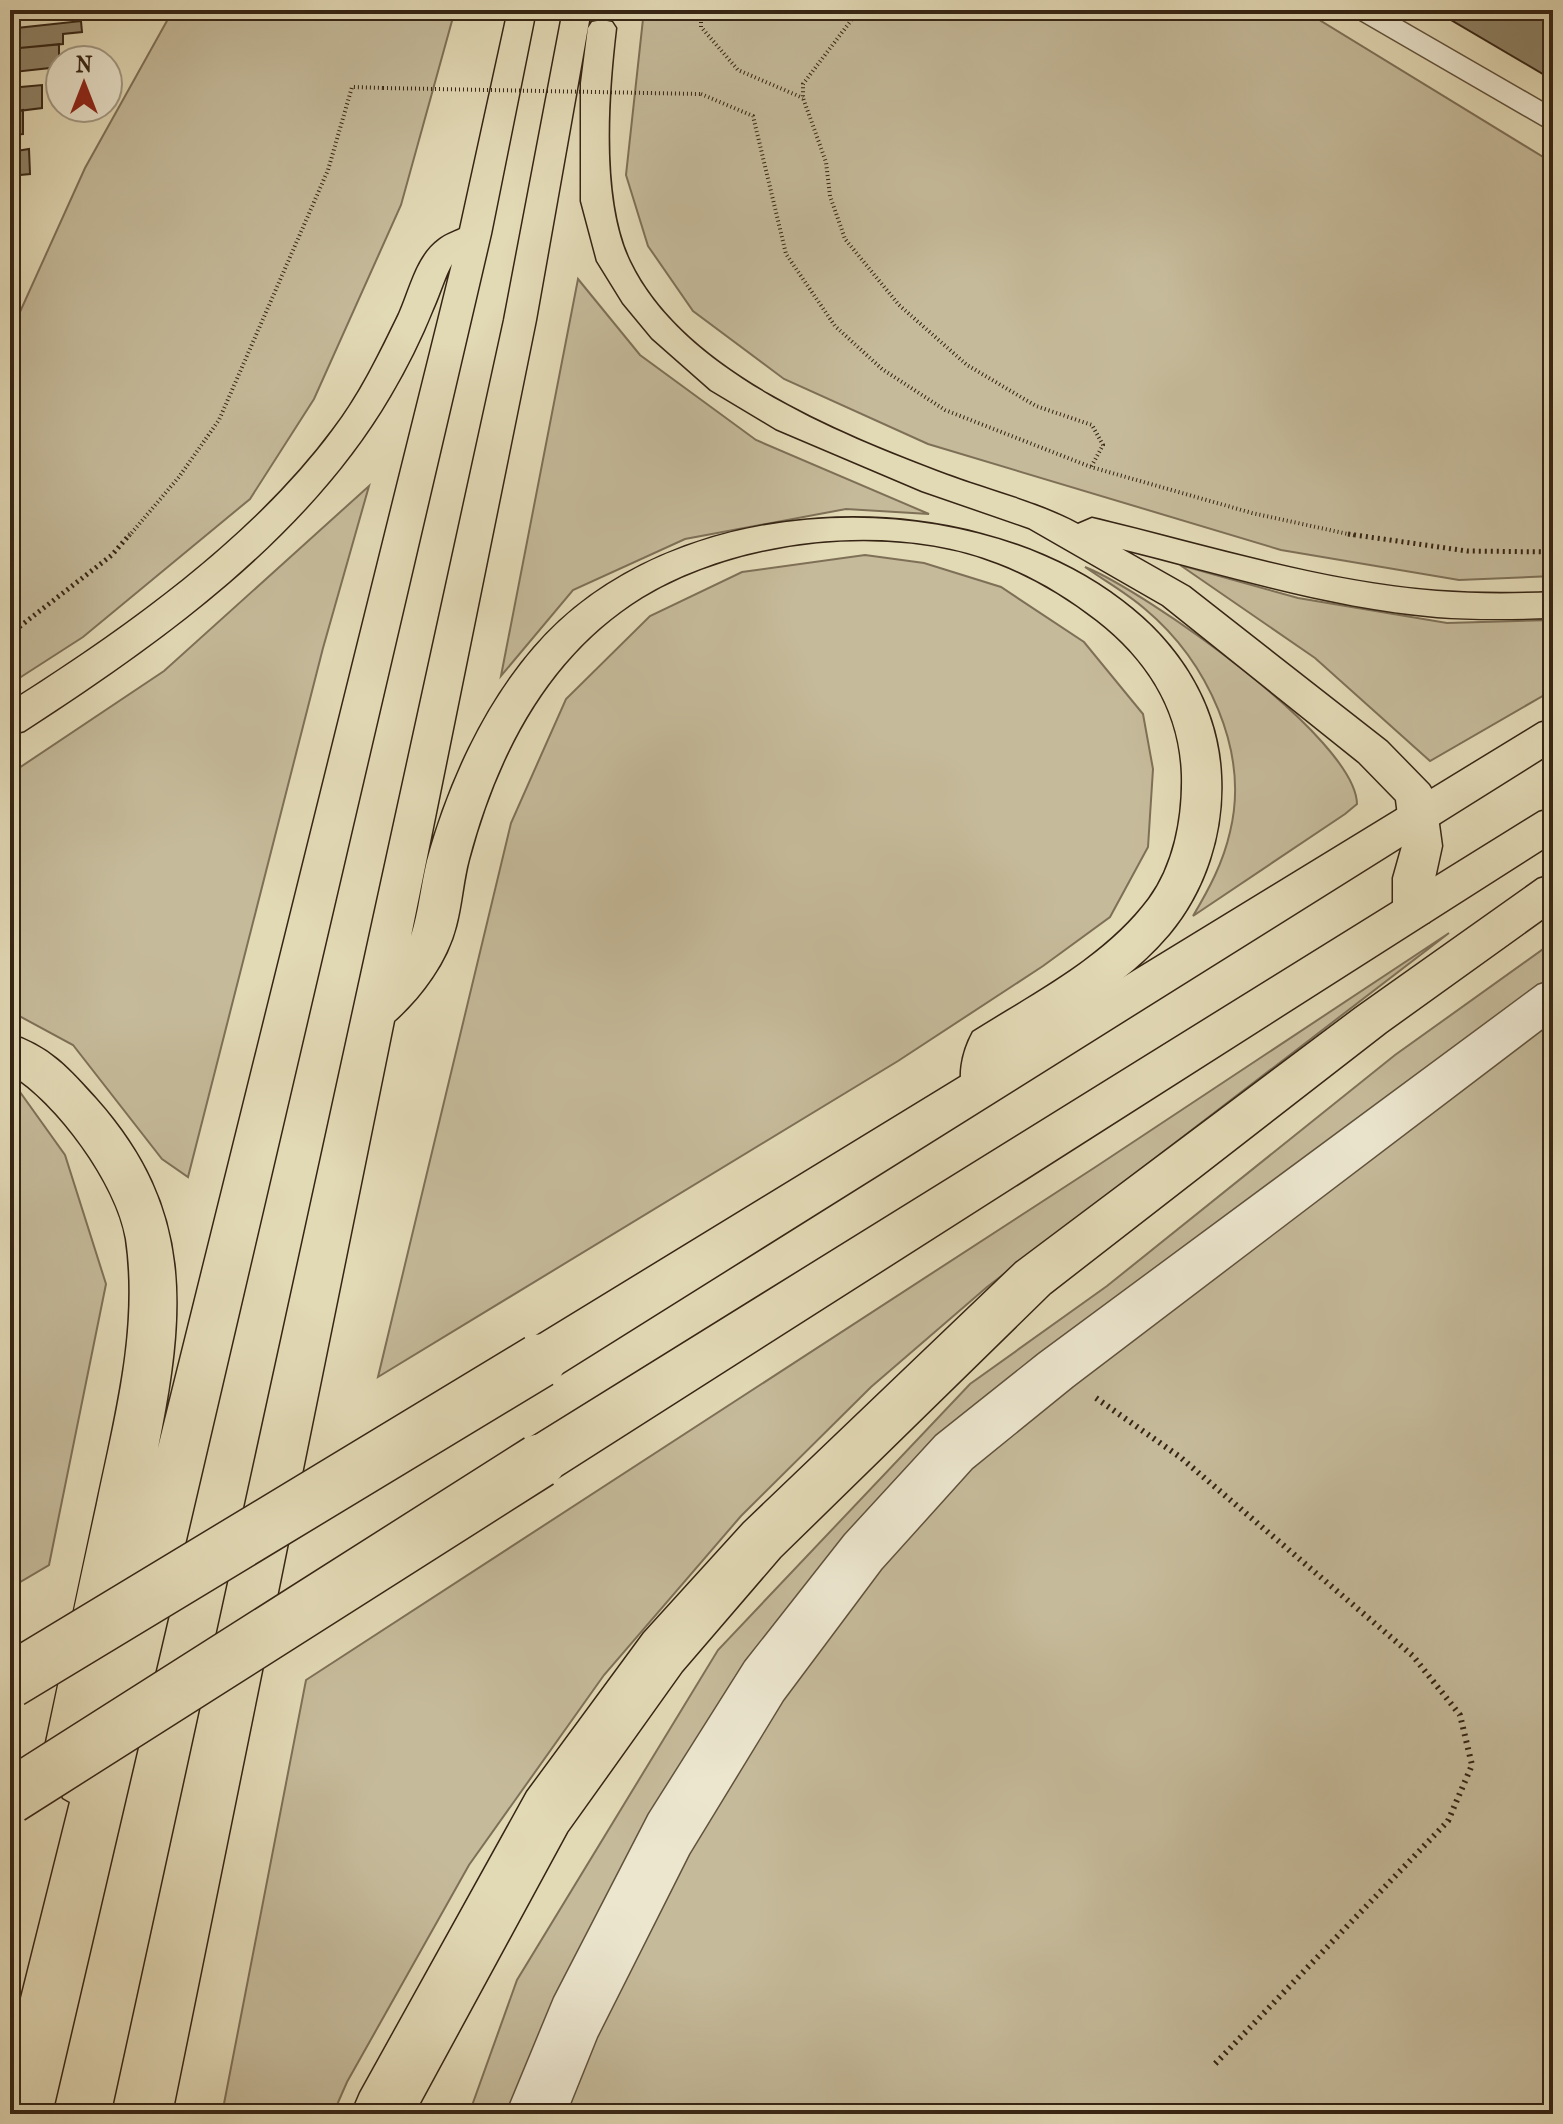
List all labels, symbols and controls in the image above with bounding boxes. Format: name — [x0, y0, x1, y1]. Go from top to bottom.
north arrow — [44, 44, 124, 124]
text: N — [76, 52, 93, 78]

